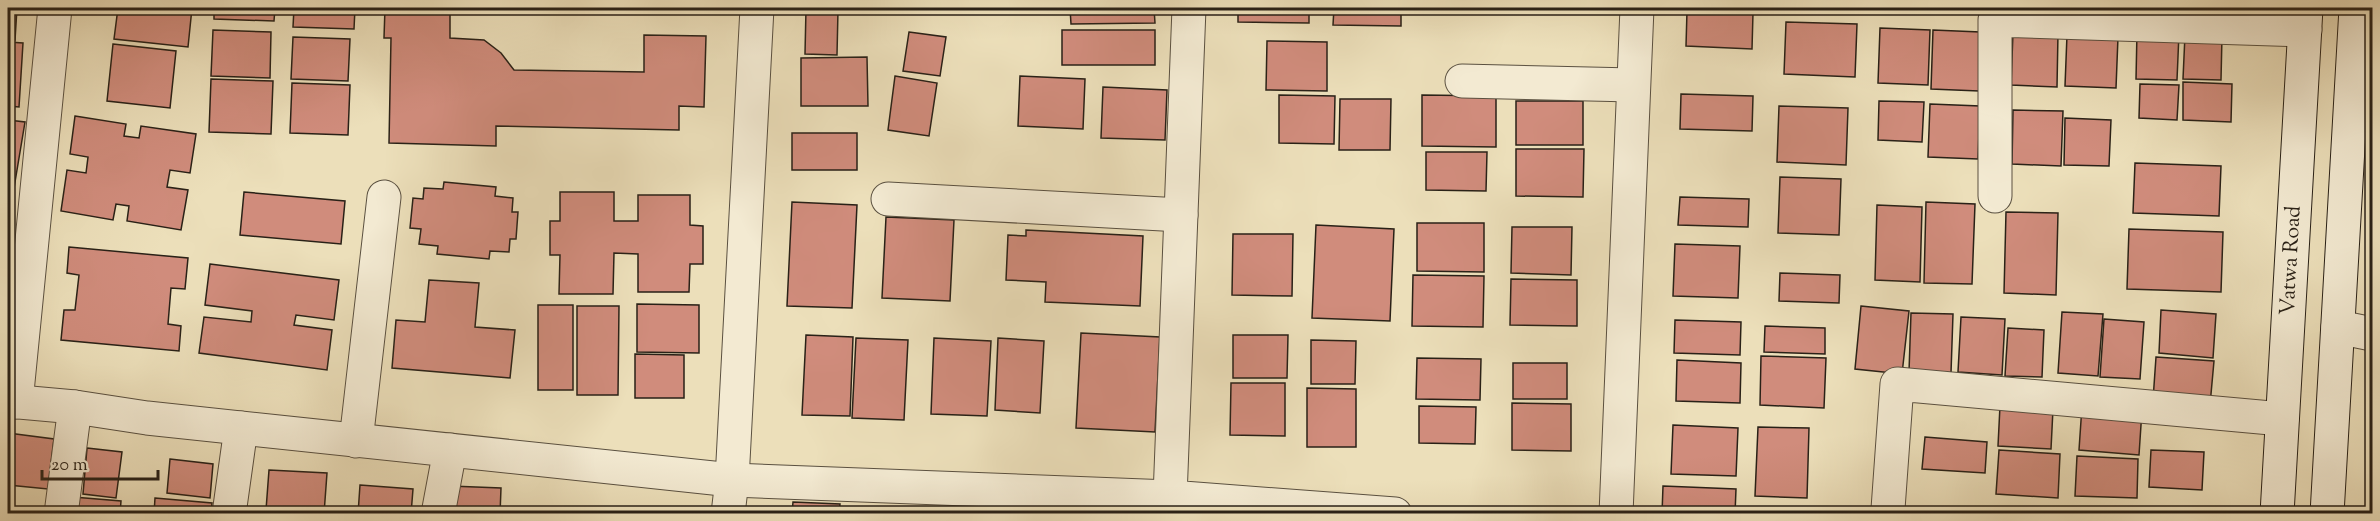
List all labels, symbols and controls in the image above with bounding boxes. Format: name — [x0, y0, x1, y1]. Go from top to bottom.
street label: Vatwa Road — [2273, 205, 2310, 316]
scale bar — [42, 443, 158, 481]
text: 20 m — [51, 453, 88, 479]

